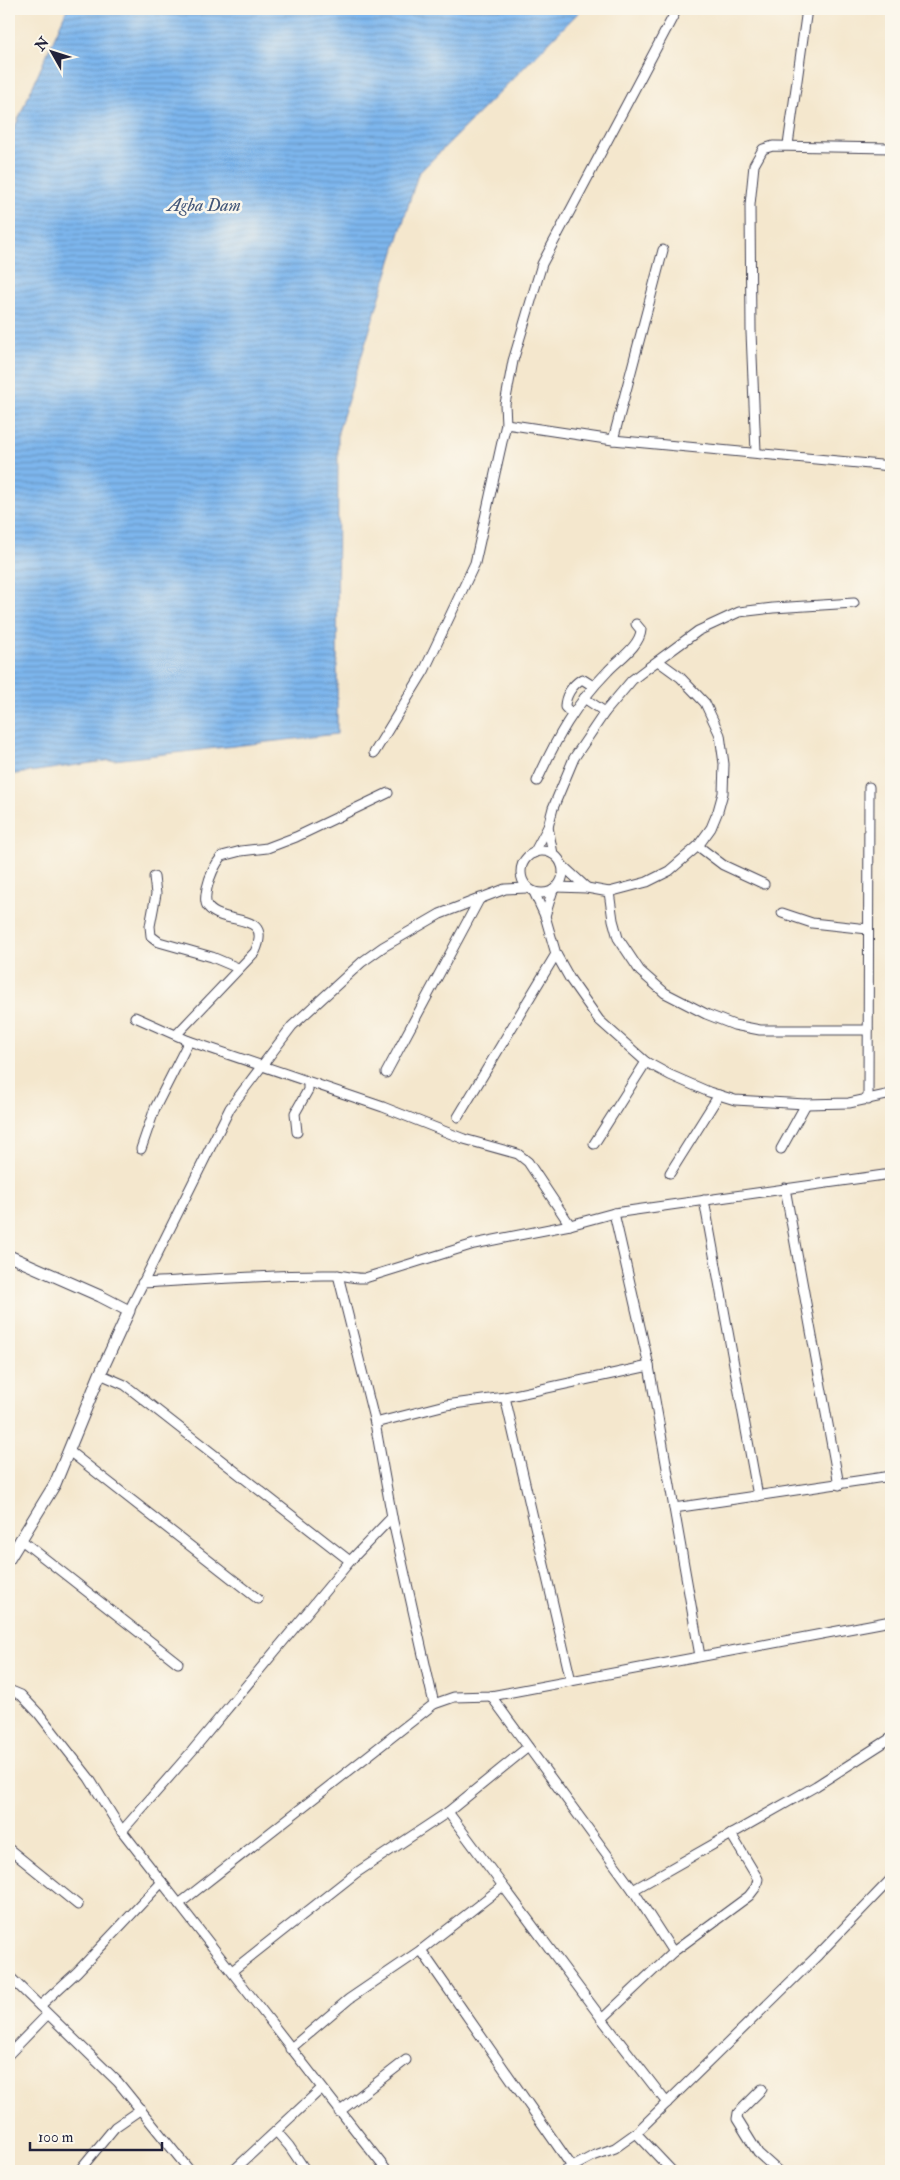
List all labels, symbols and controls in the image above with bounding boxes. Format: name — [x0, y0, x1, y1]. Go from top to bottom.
north arrow — [28, 28, 78, 78]
text: N — [31, 34, 53, 55]
water label: Agba Dam — [165, 194, 241, 217]
scale bar — [30, 2120, 162, 2152]
text: 100 m — [38, 2128, 74, 2147]

